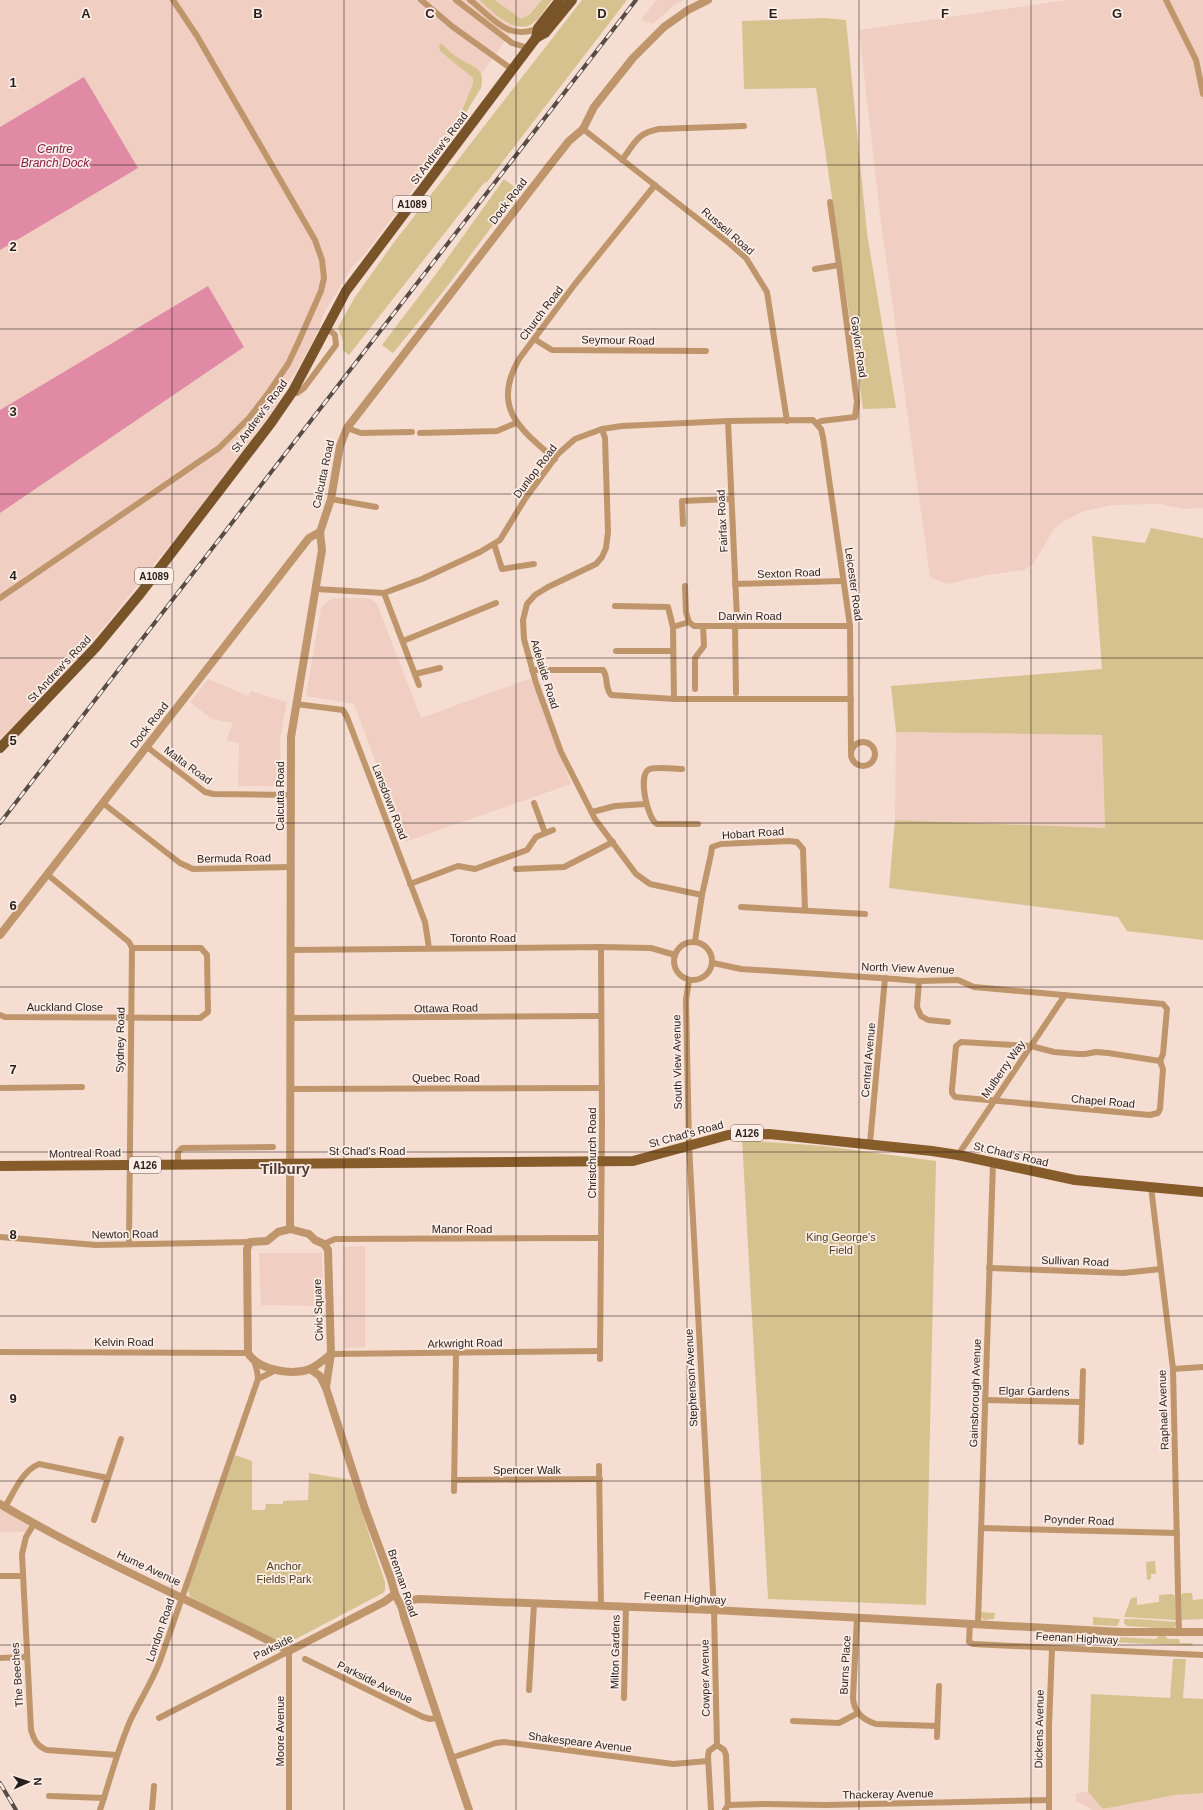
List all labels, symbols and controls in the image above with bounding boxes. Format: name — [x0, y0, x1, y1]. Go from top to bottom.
text: A — [81, 6, 91, 21]
text: B — [253, 6, 263, 21]
text: C — [425, 6, 435, 21]
text: D — [597, 6, 607, 21]
text: E — [769, 6, 778, 21]
text: F — [941, 6, 949, 21]
text: G — [1112, 6, 1122, 21]
text: 1 — [9, 75, 17, 90]
street label: St Andrew's Road — [408, 110, 470, 186]
water label: Centre Branch Dock — [21, 142, 90, 170]
street label: Dock Road — [487, 176, 529, 226]
road number: A1089 — [393, 196, 431, 212]
street label: Russell Road — [699, 205, 757, 257]
text: 2 — [9, 239, 17, 254]
street label: Church Road — [517, 284, 565, 342]
street label: Gaylor Road — [849, 316, 869, 378]
street label: Seymour Road — [581, 333, 655, 347]
street label: St Andrew's Road — [229, 377, 289, 455]
text: 3 — [9, 404, 17, 419]
street label: Calcutta Road — [310, 439, 336, 509]
street label: Dunlop Road — [511, 442, 559, 500]
street label: Fairfax Road — [714, 489, 730, 553]
street label: Leicester Road — [843, 547, 865, 621]
street label: Sexton Road — [757, 566, 821, 580]
text: 4 — [9, 568, 17, 583]
road number: A1089 — [135, 568, 173, 584]
street label: Darwin Road — [718, 610, 782, 622]
street label: St Andrew's Road — [25, 633, 93, 705]
street label: Adelaide Road — [529, 638, 561, 710]
street label: Dock Road — [128, 700, 170, 750]
text: 5 — [9, 733, 17, 748]
street label: Malta Road — [162, 744, 214, 786]
street label: Calcutta Road — [274, 761, 286, 831]
street label: Lansdown Road — [370, 763, 410, 841]
street label: Hobart Road — [721, 825, 785, 841]
street label: Bermuda Road — [197, 851, 271, 865]
text: 6 — [9, 898, 17, 913]
street label: Toronto Road — [450, 932, 516, 944]
street label: North View Avenue — [861, 960, 955, 976]
street label: Auckland Close — [27, 1001, 103, 1013]
street label: Ottawa Road — [414, 1001, 478, 1015]
street label: Sydney Road — [113, 1007, 127, 1073]
street label: South View Avenue — [670, 1014, 684, 1110]
street label: Central Avenue — [859, 1022, 877, 1098]
street label: Mulberry Way — [979, 1038, 1028, 1100]
text: 7 — [9, 1062, 17, 1077]
street label: Quebec Road — [412, 1072, 480, 1084]
street label: Chapel Road — [1070, 1092, 1136, 1110]
street label: Christchurch Road — [586, 1107, 598, 1199]
street label: St Chad's Road — [647, 1118, 725, 1150]
road number: A126 — [731, 1125, 763, 1141]
street label: St Chad's Road — [972, 1140, 1050, 1168]
street label: St Chad's Road — [329, 1145, 405, 1157]
street label: Montreal Road — [49, 1146, 121, 1160]
road number: A126 — [129, 1157, 161, 1173]
district label: Tilbury — [260, 1160, 311, 1177]
street label: Manor Road — [432, 1223, 492, 1235]
text: 8 — [9, 1227, 17, 1242]
street label: Newton Road — [92, 1227, 158, 1241]
park label: King George's Field — [806, 1231, 876, 1256]
street label: Sullivan Road — [1041, 1254, 1109, 1268]
street label: Civic Square — [311, 1279, 325, 1341]
street label: Stephenson Avenue — [682, 1329, 700, 1427]
street label: Kelvin Road — [94, 1336, 154, 1348]
street label: Arkwright Road — [427, 1336, 503, 1350]
street label: Gainsborough Avenue — [967, 1338, 983, 1448]
street label: Raphael Avenue — [1156, 1370, 1170, 1450]
street label: Elgar Gardens — [998, 1384, 1070, 1398]
text: 9 — [9, 1391, 17, 1406]
street label: Spencer Walk — [493, 1464, 562, 1476]
street label: Poynder Road — [1044, 1513, 1114, 1527]
street label: Hume Avenue — [115, 1548, 183, 1588]
street label: Brennan Road — [386, 1548, 420, 1618]
park label: Anchor Fields Park — [256, 1560, 312, 1585]
street label: Feenan Highway — [643, 1590, 727, 1606]
street label: London Road — [144, 1597, 176, 1663]
street label: Milton Gardens — [608, 1614, 622, 1689]
street label: Feenan Highway — [1035, 1630, 1119, 1646]
street label: Parkside — [251, 1632, 295, 1662]
street label: Burns Place — [837, 1635, 853, 1695]
street label: Cowper Avenue — [698, 1639, 712, 1717]
street label: The Beeches — [9, 1642, 25, 1708]
street label: Parkside Avenue — [335, 1659, 415, 1705]
street label: Dickens Avenue — [1032, 1690, 1046, 1768]
street label: Moore Avenue — [274, 1696, 286, 1766]
street label: Shakespeare Avenue — [527, 1730, 633, 1754]
north arrow — [8, 1762, 48, 1802]
text: N — [32, 1777, 44, 1786]
street label: Thackeray Avenue — [842, 1787, 934, 1801]

